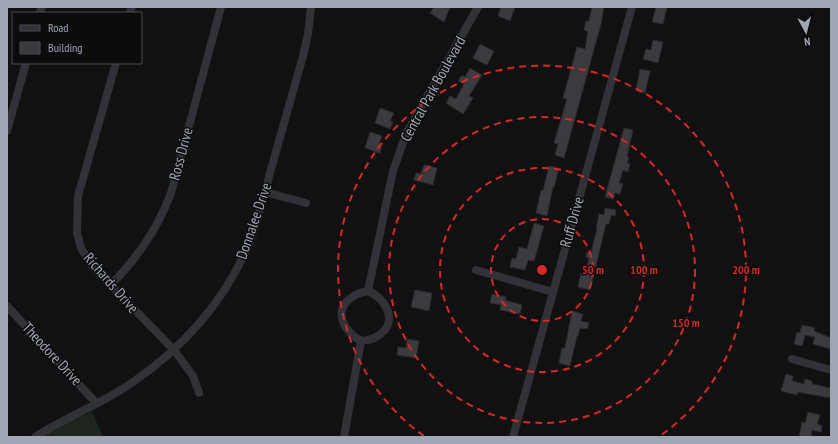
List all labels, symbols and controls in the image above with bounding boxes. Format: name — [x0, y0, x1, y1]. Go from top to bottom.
legend — [12, 12, 142, 64]
north arrow — [786, 12, 826, 52]
text: Road — [48, 20, 68, 35]
street label: Central Park Boulevard — [396, 33, 469, 145]
text: N — [803, 35, 811, 49]
text: Building — [48, 40, 83, 55]
street label: Ross Drive — [164, 125, 197, 182]
street label: Donnalee Drive — [232, 180, 275, 262]
street label: Ruff Drive — [555, 194, 588, 249]
street label: Richards Drive — [80, 248, 143, 317]
text: 50 m — [582, 262, 604, 277]
text: 100 m — [630, 262, 658, 277]
text: 200 m — [732, 262, 760, 277]
centre of rings — [535, 263, 549, 277]
text: 150 m — [672, 315, 700, 330]
street label: Theodore Drive — [18, 318, 86, 389]

